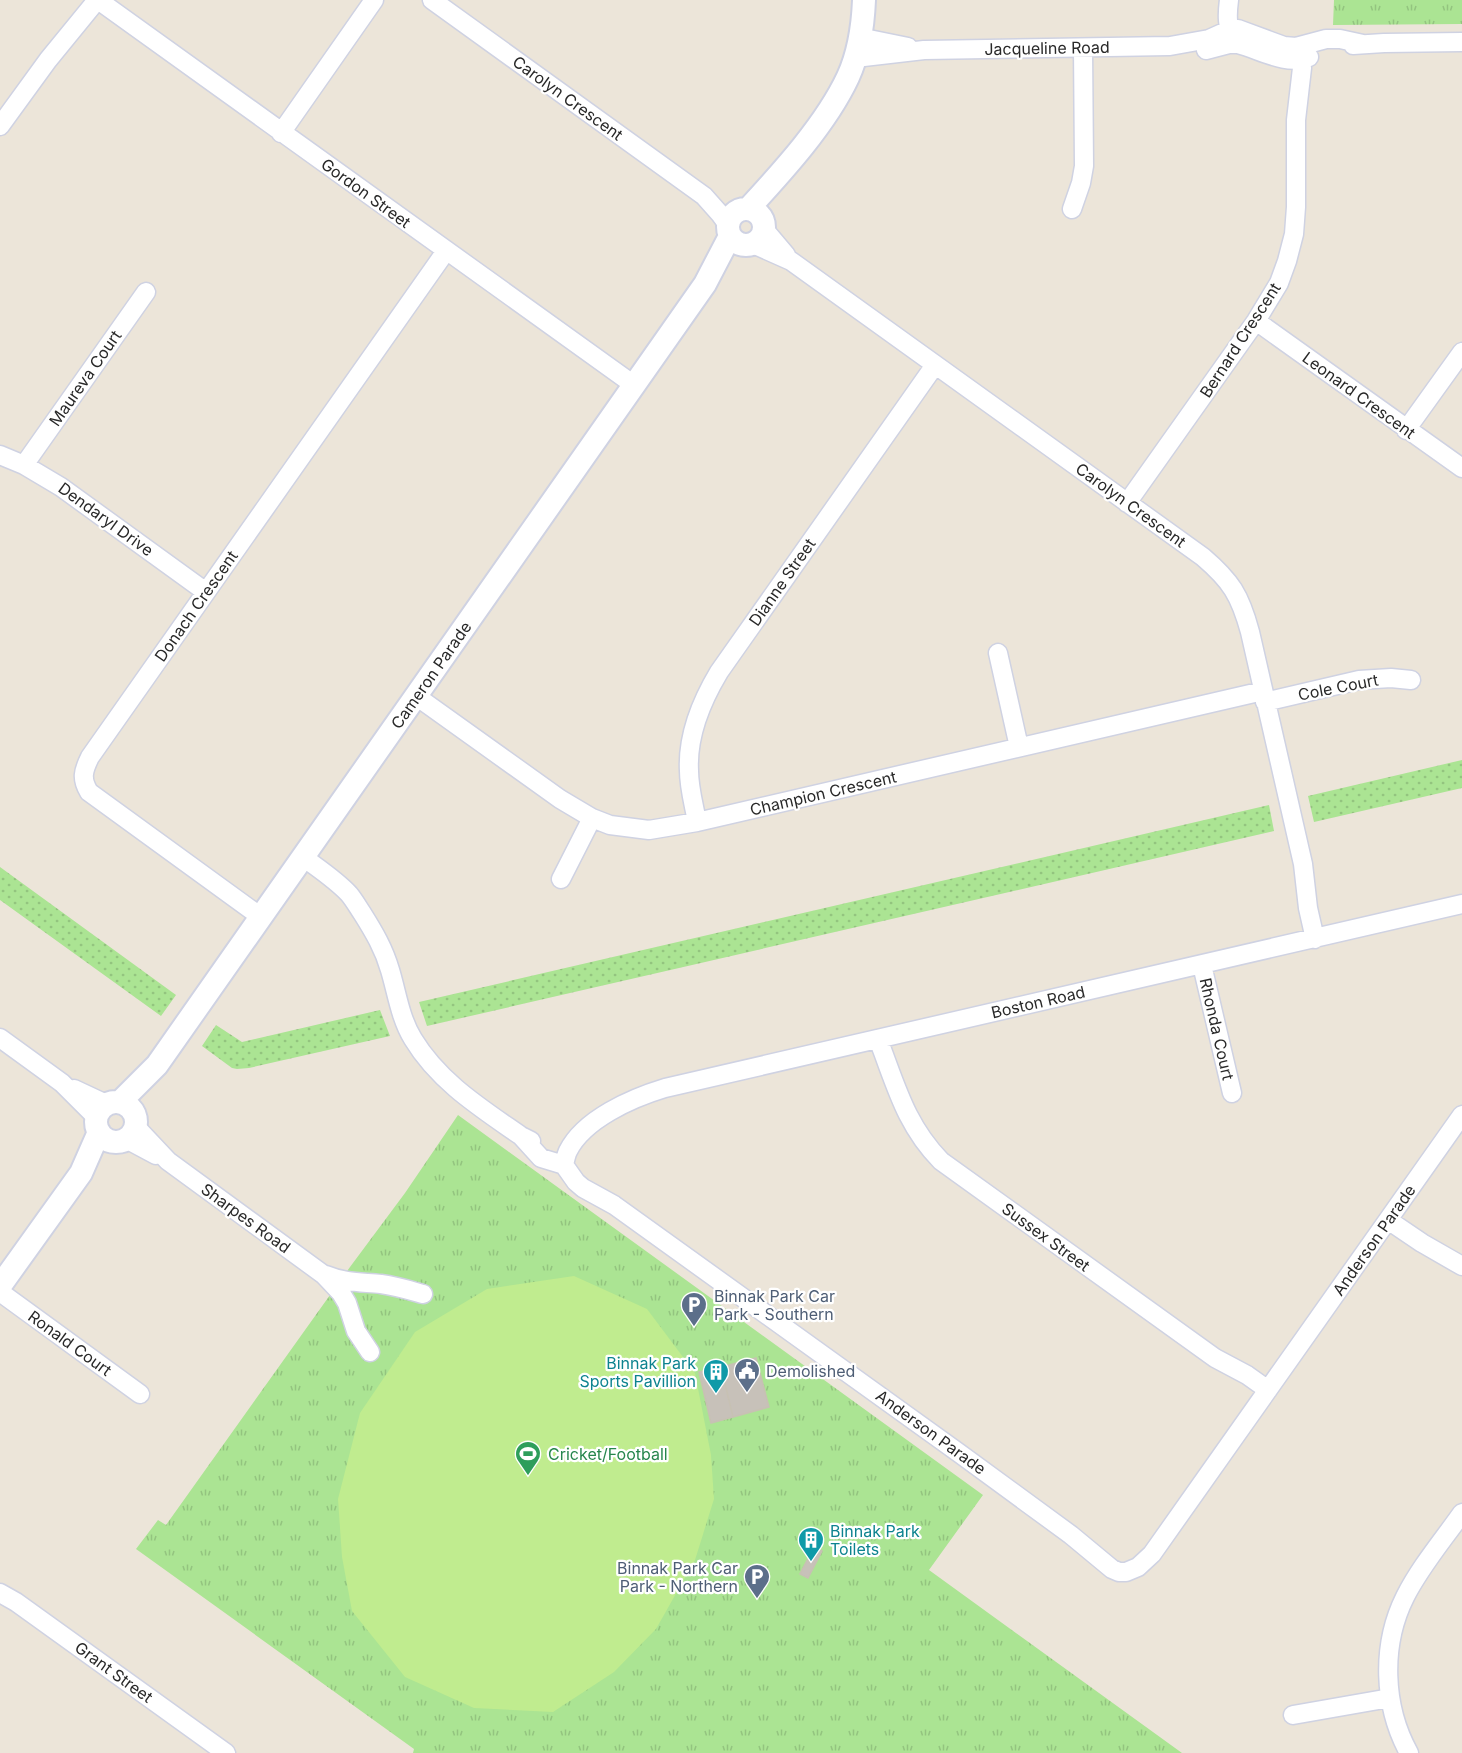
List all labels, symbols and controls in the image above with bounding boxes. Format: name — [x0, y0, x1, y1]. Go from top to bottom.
street label: Jacqueline Road — [984, 37, 1110, 59]
street label: Carolyn Crescent — [509, 51, 627, 145]
street label: Gordon Street — [317, 154, 415, 232]
street label: Bernard Crescent — [1195, 279, 1285, 401]
street label: Maureva Court — [45, 326, 125, 430]
street label: Leonard Crescent — [1299, 347, 1419, 443]
street label: Carolyn Crescent — [1072, 458, 1190, 552]
street label: Dendaryl Drive — [55, 478, 157, 560]
street label: Dianne Street — [744, 534, 820, 630]
street label: Donach Crescent — [150, 547, 242, 665]
street label: Cameron Parade — [386, 617, 476, 733]
street label: Cole Court — [1296, 669, 1380, 705]
street label: Champion Crescent — [748, 766, 898, 820]
street label: Rhonda Court — [1196, 976, 1238, 1082]
street label: Boston Road — [989, 981, 1087, 1023]
street label: Sharpes Road — [197, 1179, 295, 1257]
street label: Anderson Parade — [1328, 1181, 1420, 1299]
street label: Sussex Street — [998, 1198, 1094, 1276]
place label: Binnak Park Car Park - Southern — [714, 1286, 835, 1324]
parking icon: Binnak Park Car Park - Southern — [679, 1290, 709, 1328]
street label: Ronald Court — [24, 1306, 116, 1380]
place label: Binnak Park Sports Pavillion — [580, 1353, 696, 1391]
public building icon: Demolished — [732, 1356, 762, 1394]
building icon: Binnak Park Sports Pavillion — [701, 1357, 731, 1395]
place label: Demolished — [766, 1361, 855, 1381]
street label: Anderson Parade — [872, 1385, 990, 1479]
sports icon: Cricket/Football — [513, 1439, 543, 1477]
place label: Cricket/Football — [548, 1444, 668, 1464]
place label: Binnak Park Toilets — [830, 1521, 920, 1559]
building icon: Binnak Park Toilets — [796, 1525, 826, 1563]
place label: Binnak Park Car Park - Northern — [617, 1558, 738, 1596]
parking icon: Binnak Park Car Park - Northern — [742, 1562, 772, 1600]
street label: Grant Street — [71, 1637, 157, 1707]

